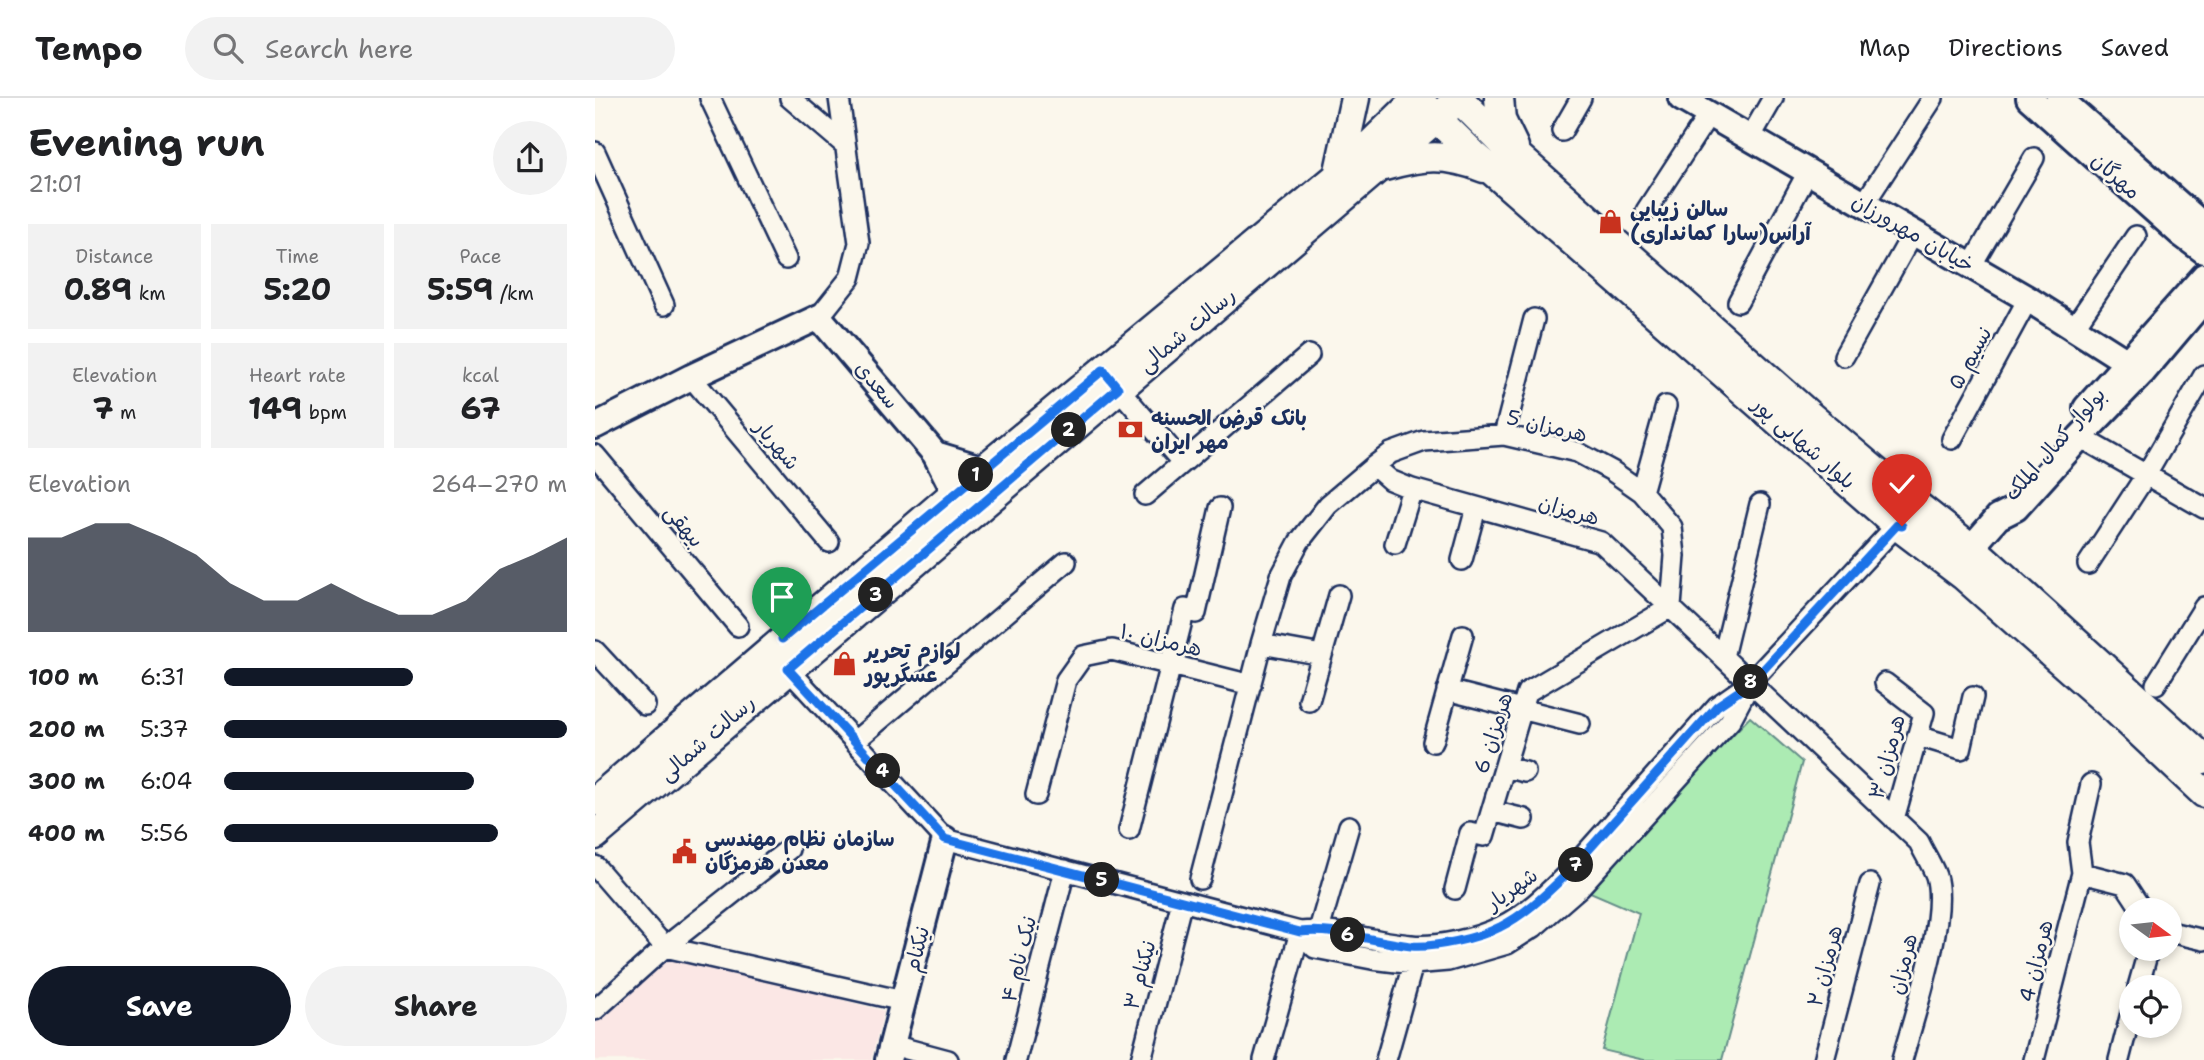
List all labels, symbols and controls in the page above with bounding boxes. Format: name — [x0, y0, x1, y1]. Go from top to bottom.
search box — [185, 17, 675, 80]
text: Tempo — [35, 26, 143, 71]
icon: search — [209, 29, 247, 67]
text: Search here — [265, 31, 414, 66]
text: Map — [1859, 32, 1910, 64]
text: Directions — [1948, 32, 2063, 64]
text: Saved — [2101, 32, 2169, 64]
text: Evening run — [28, 117, 265, 168]
button: share — [493, 121, 567, 195]
street label: مهرگان — [2085, 146, 2147, 206]
text: 21:01 — [28, 169, 82, 199]
street label: خیابان مهرورزان — [1847, 187, 1979, 279]
place label: سالن زیبایی آراس(سارا کمانداری) — [1630, 195, 1812, 247]
shop icon: سالن زیبایی آراس(سارا کمانداری) — [1596, 207, 1624, 235]
text: Distance — [76, 244, 153, 269]
text: Time — [276, 244, 319, 269]
text: Pace — [460, 244, 501, 269]
text: 0.89 — [63, 269, 132, 310]
text: 5:20 — [263, 269, 332, 310]
text: 5:59 — [427, 269, 494, 310]
text: km — [132, 281, 166, 306]
text: /km — [494, 281, 534, 306]
street label: رسالت شمالی — [1132, 281, 1242, 379]
street label: نسیم ۵ — [1941, 322, 2000, 395]
street label: سعدی — [849, 355, 905, 415]
text: Elevation — [72, 363, 157, 388]
text: Heart rate — [249, 363, 346, 388]
text: kcal — [462, 363, 499, 388]
street label: بولوار کمال الملک — [1998, 381, 2112, 507]
text: 7 — [93, 388, 114, 429]
text: 149 — [248, 388, 302, 429]
text: 67 — [460, 388, 501, 429]
street label: بلوار شهابی پور — [1745, 389, 1862, 496]
text: m — [114, 400, 136, 425]
text: bpm — [302, 400, 347, 425]
street label: هرمزان 5 — [1504, 403, 1590, 449]
place label: بانک قرض الحسنه مهر ایران — [1151, 404, 1307, 456]
pin: 2 — [1051, 412, 1086, 448]
street label: شهریار — [747, 413, 806, 476]
bank icon: بانک قرض الحسنه مهر ایران — [1117, 416, 1145, 444]
text: 2 — [1062, 417, 1075, 442]
pin — [1872, 454, 1932, 526]
pin: 1 — [959, 458, 993, 492]
text: 1 — [971, 462, 980, 487]
icon: check — [1883, 465, 1921, 503]
text: Elevation — [28, 469, 131, 499]
text: 264–270 m — [431, 469, 567, 499]
street label: هرمزان — [1535, 488, 1603, 532]
street label: بیهقی — [658, 499, 710, 553]
pin — [752, 567, 812, 639]
icon: arrive — [763, 578, 801, 616]
pin: 3 — [859, 578, 893, 612]
text: 3 — [869, 582, 882, 607]
street label: هرمزان ۱۰ — [1117, 617, 1205, 663]
place label: لوازم تحریر عسگرپور — [863, 637, 960, 689]
shop icon: لوازم تحریر عسگرپور — [831, 649, 859, 677]
text: 100 m — [28, 662, 99, 692]
text: 6:31 — [140, 662, 185, 692]
pin: 8 — [1733, 664, 1769, 700]
text: 8 — [1744, 669, 1757, 694]
street label: رسالت شمالی — [653, 688, 761, 788]
street label: هرمزان 6 — [1467, 689, 1519, 777]
street label: هرمزان ۳ — [1862, 712, 1912, 802]
text: 200 m — [28, 714, 105, 744]
text: 5:37 — [140, 714, 189, 744]
pin: 4 — [865, 754, 901, 788]
text: 4 — [876, 758, 889, 783]
text: 300 m — [28, 766, 105, 796]
text: 6:04 — [140, 766, 192, 796]
text: 400 m — [28, 818, 105, 848]
text: 5:56 — [140, 818, 189, 848]
place label: سازمان نظام مهندسی معدن هرمزگان — [705, 825, 895, 877]
public building icon: سازمان نظام مهندسی معدن هرمزگان — [671, 837, 699, 865]
pin: 7 — [1559, 848, 1593, 882]
text: 7 — [1569, 852, 1582, 877]
street label: شهریار — [1479, 861, 1543, 918]
pin: 5 — [1085, 862, 1119, 898]
text: 5 — [1096, 867, 1107, 892]
north arrow — [2119, 898, 2182, 961]
map controls — [2119, 898, 2182, 1038]
street label: نیک نام ۴ — [995, 913, 1045, 1006]
street label: هرمزان 4 — [2012, 917, 2060, 1005]
pin: 6 — [1331, 918, 1365, 952]
text: 6 — [1341, 922, 1354, 947]
street label: هرمزان ۲ — [1801, 922, 1849, 1010]
street label: نیکنام — [898, 923, 938, 975]
street label: هرمزان — [1882, 931, 1924, 997]
street label: نیکنام ۳ — [1117, 937, 1165, 1013]
button: Save — [28, 966, 291, 1046]
button: Share — [305, 966, 567, 1046]
button: locate — [2119, 975, 2182, 1038]

